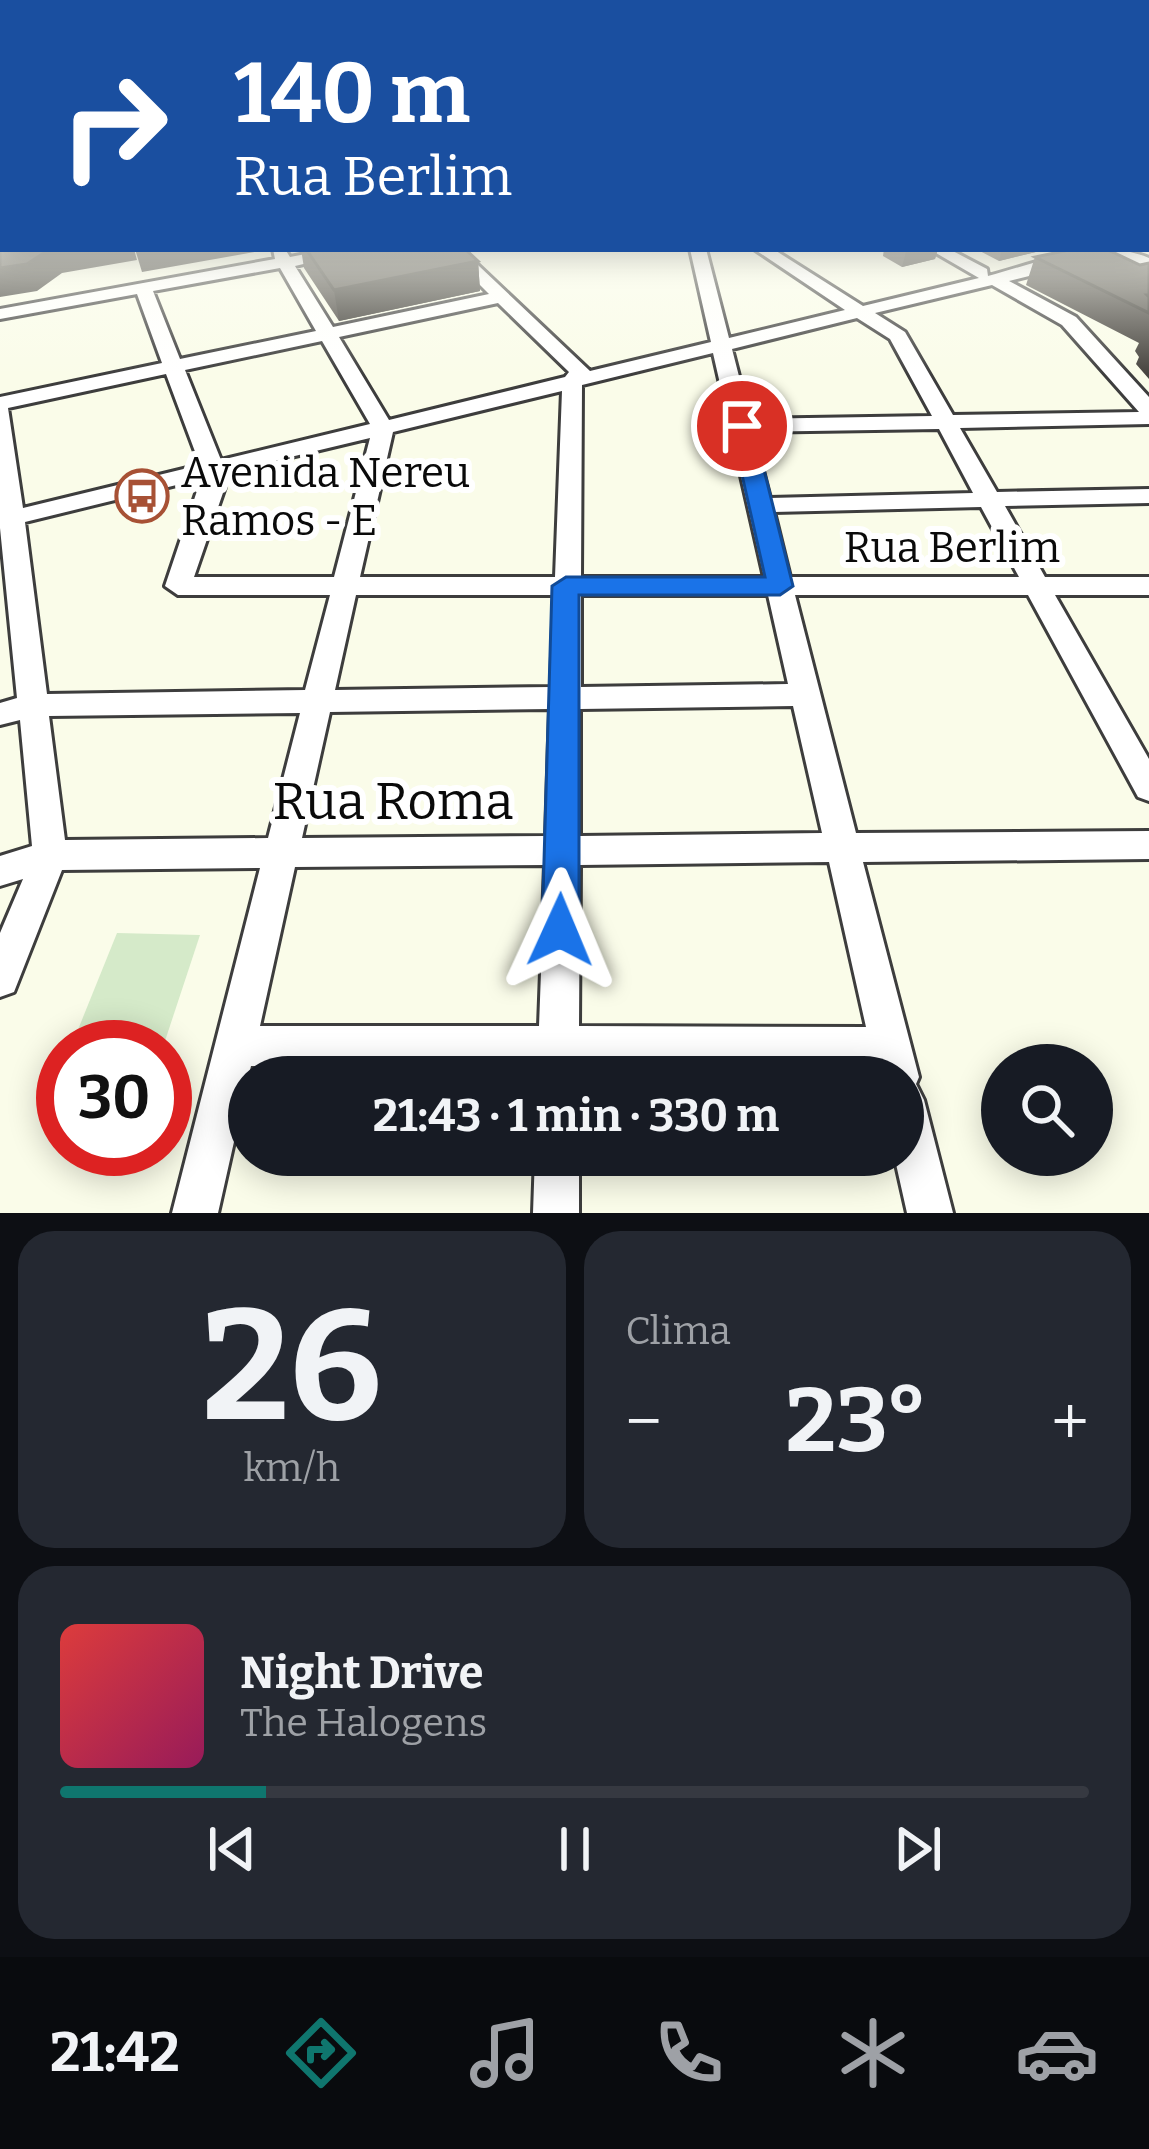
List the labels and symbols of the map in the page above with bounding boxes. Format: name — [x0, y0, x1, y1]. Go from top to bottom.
pin — [691, 375, 793, 477]
place label: Avenida Nereu Ramos - E — [181, 448, 470, 546]
bus stop icon: Avenida Nereu Ramos - E — [114, 468, 170, 524]
street label: Rua Berlim — [844, 523, 1060, 573]
street label: Rua Roma — [273, 771, 513, 833]
position arrow — [497, 867, 623, 993]
speed limit sign: 30 — [36, 1020, 192, 1176]

